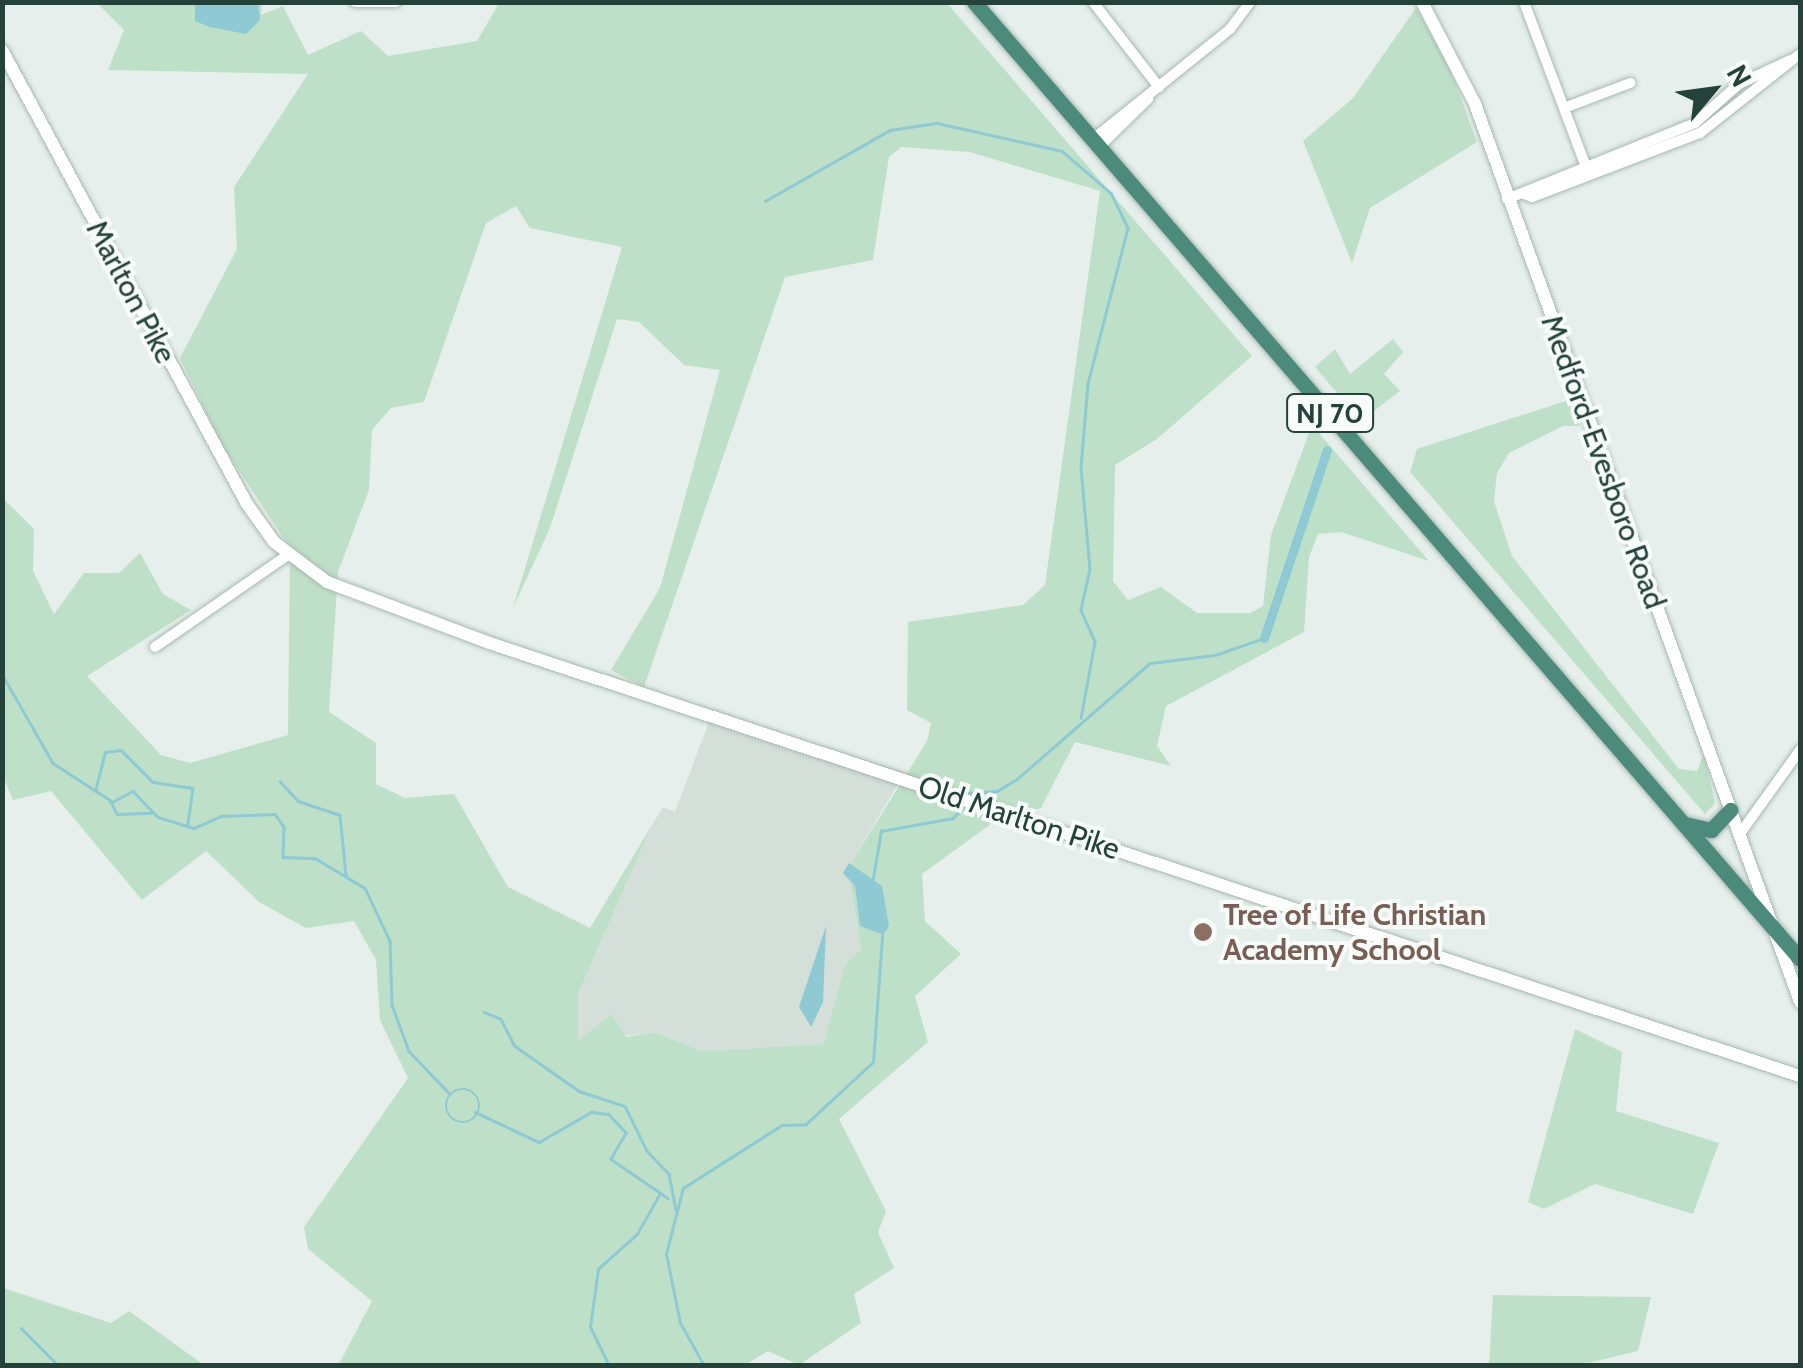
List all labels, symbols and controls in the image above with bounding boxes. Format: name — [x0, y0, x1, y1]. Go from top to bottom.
north arrow — [1663, 40, 1763, 140]
text: N — [1720, 59, 1759, 92]
street label: Marlton Pike — [78, 214, 184, 370]
street label: Medford-Evesboro Road — [1533, 310, 1673, 614]
road number: NJ 70 — [1285, 390, 1375, 436]
street label: Old Marlton Pike — [914, 768, 1124, 868]
place label: Tree of Life Christian Academy School — [1223, 897, 1486, 968]
marker: Tree of Life Christian Academy School — [1192, 921, 1214, 943]

